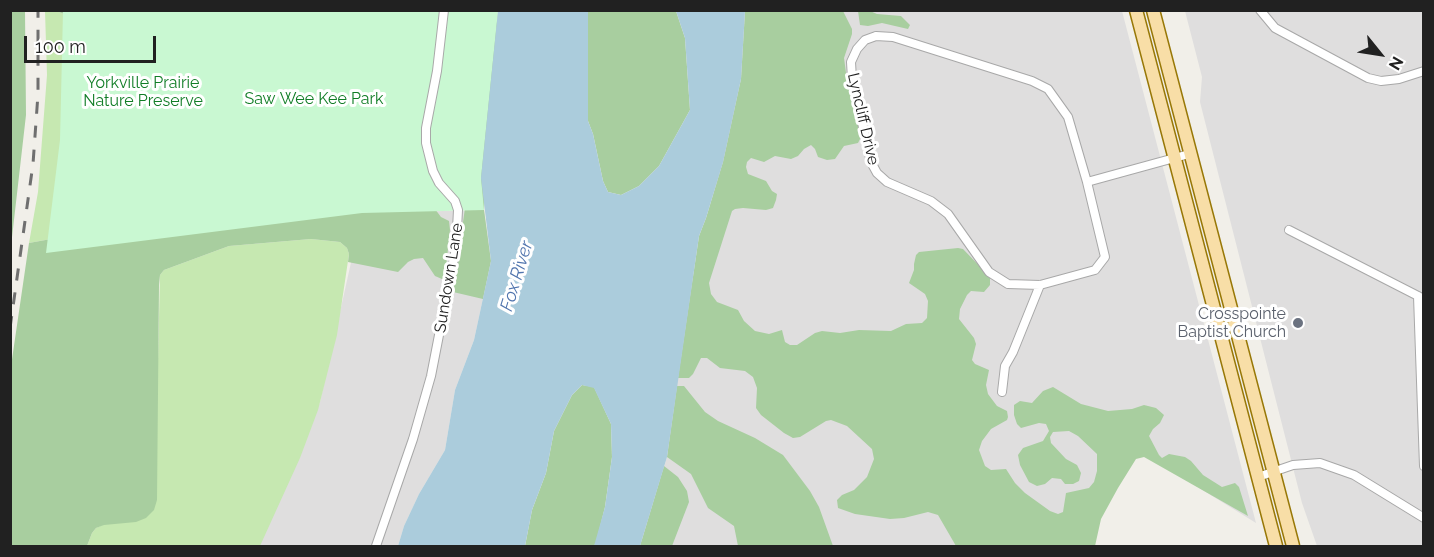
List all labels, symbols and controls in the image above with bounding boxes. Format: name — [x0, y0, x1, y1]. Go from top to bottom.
scale bar — [27, 24, 159, 62]
north arrow — [1350, 24, 1410, 84]
text: 100 m — [35, 36, 86, 57]
text: N — [1385, 53, 1407, 73]
street label: Lyncliff Drive — [843, 71, 883, 167]
park label: Yorkville Prairie Nature Preserve — [83, 73, 203, 111]
park label: Saw Wee Kee Park — [244, 89, 384, 109]
street label: Sundown Lane — [431, 222, 467, 334]
water label: Fox River — [496, 238, 538, 314]
place label: Crosspointe Baptist Church — [1178, 304, 1286, 342]
marker: Crosspointe Baptist Church — [1291, 316, 1305, 330]

